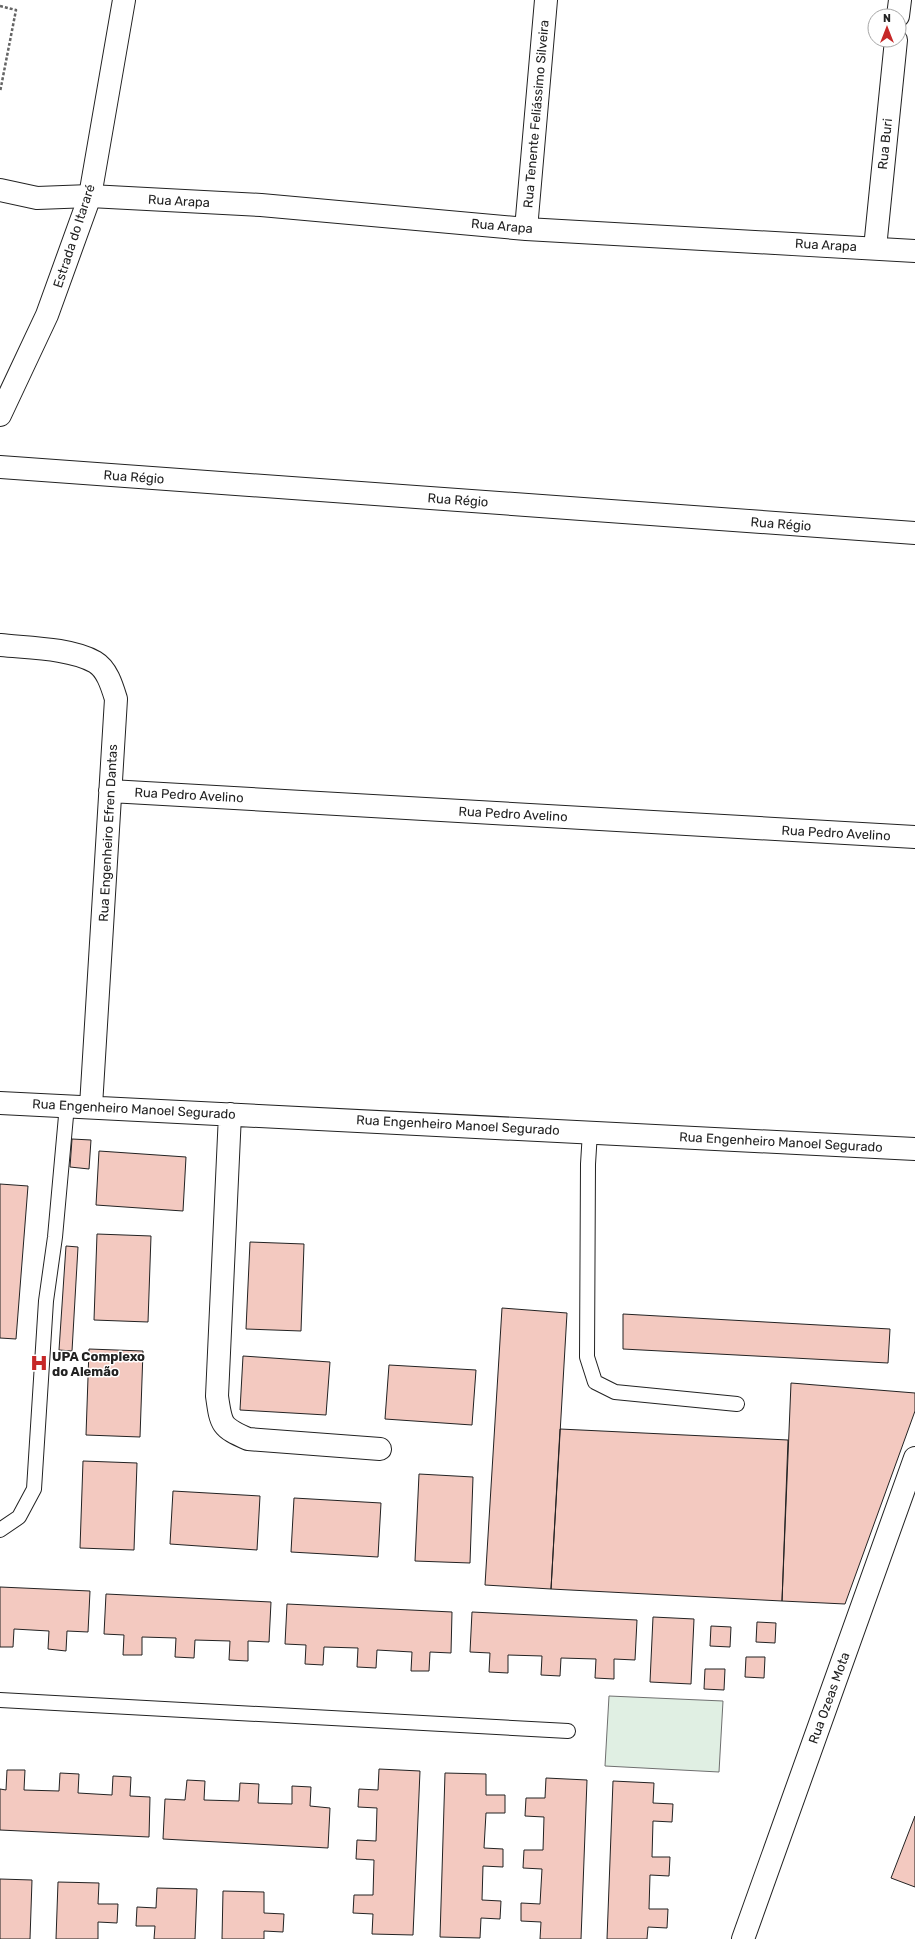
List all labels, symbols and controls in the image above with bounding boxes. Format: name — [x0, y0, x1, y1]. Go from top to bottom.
north arrow — [867, 8, 907, 48]
text: N — [883, 12, 891, 25]
street label: Rua Tenente Feliássimo Silveira — [520, 19, 552, 209]
street label: Rua Buri — [875, 118, 895, 170]
street label: Estrada do Itararé — [50, 182, 98, 290]
street label: Rua Arapa — [148, 192, 210, 210]
street label: Rua Arapa — [470, 216, 534, 236]
street label: Rua Arapa — [795, 236, 857, 254]
street label: Rua Régio — [103, 467, 165, 488]
street label: Rua Régio — [427, 490, 489, 511]
street label: Rua Régio — [750, 514, 812, 535]
street label: Rua Engenheiro Efren Dantas — [96, 743, 121, 922]
street label: Rua Pedro Avelino — [134, 785, 244, 805]
street label: Rua Pedro Avelino — [458, 804, 568, 824]
street label: Rua Pedro Avelino — [781, 823, 891, 843]
street label: Rua Engenheiro Manoel Segurado — [32, 1096, 236, 1123]
street label: Rua Engenheiro Manoel Segurado — [356, 1112, 560, 1139]
street label: Rua Engenheiro Manoel Segurado — [679, 1129, 883, 1156]
place label: UPA Complexo do Alemão — [52, 1349, 145, 1379]
hospital icon: UPA Complexo do Alemão — [29, 1353, 49, 1373]
street label: Rua Ozeas Mota — [805, 1650, 853, 1746]

